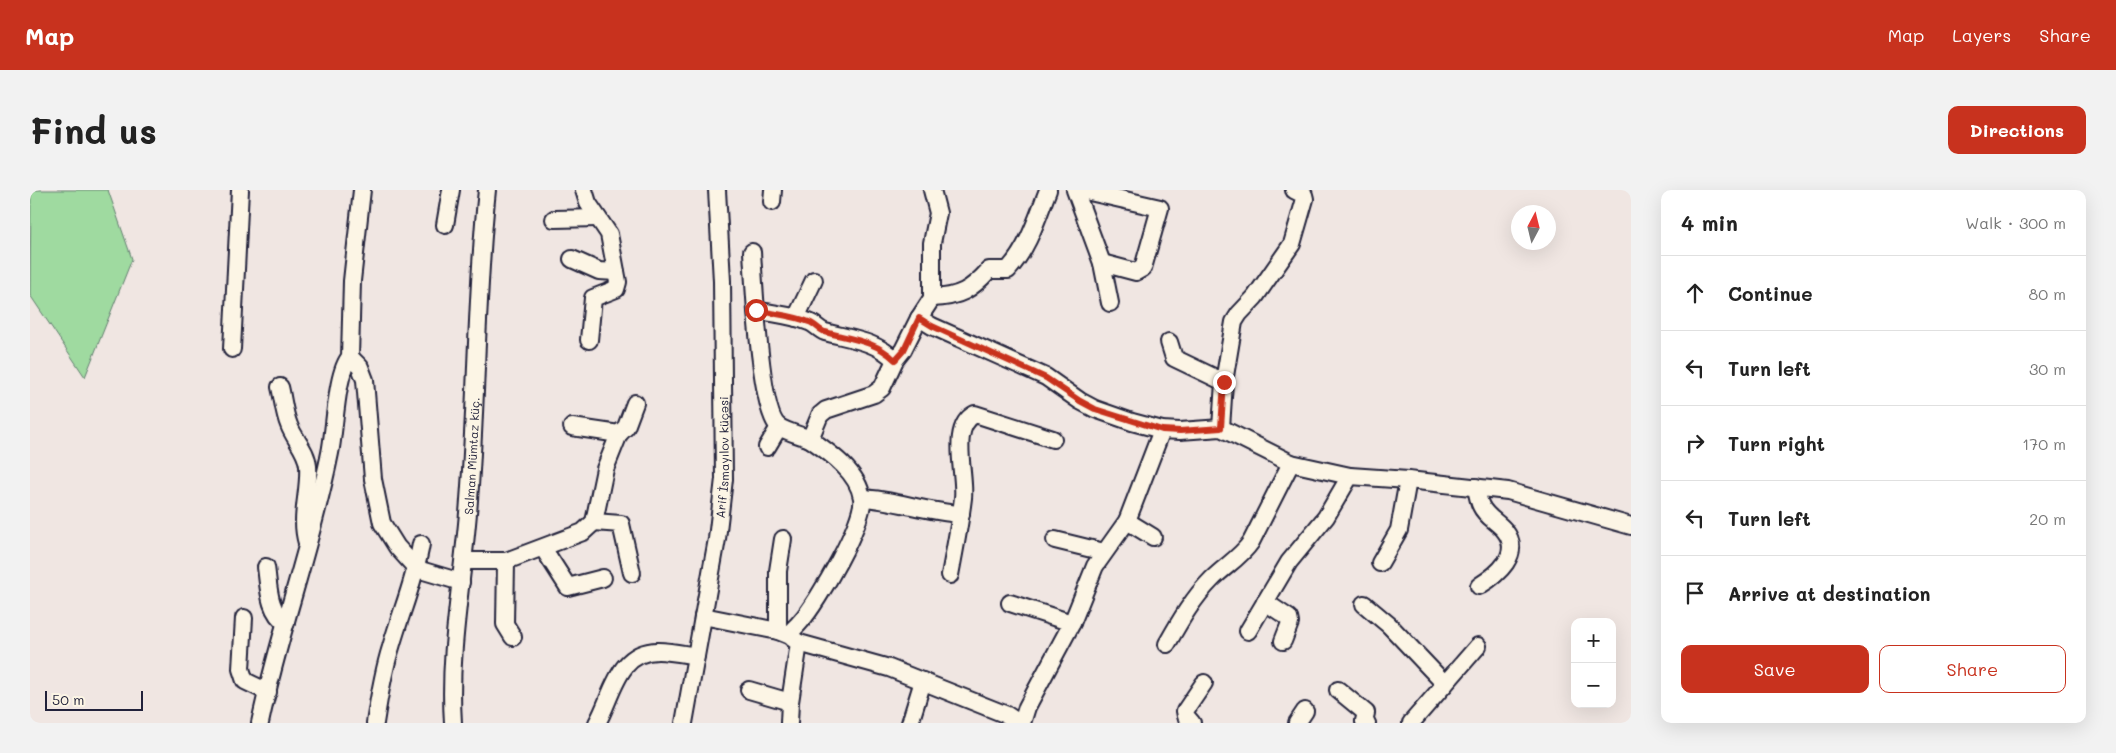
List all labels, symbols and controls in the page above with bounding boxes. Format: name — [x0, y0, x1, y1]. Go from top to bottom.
text: Map — [25, 20, 74, 51]
text: Map — [1888, 23, 1924, 47]
text: Layers — [1952, 23, 2011, 47]
text: Share — [2039, 23, 2091, 47]
button: Directions — [1948, 106, 2086, 154]
text: Find us — [30, 107, 157, 153]
north arrow — [1511, 205, 1556, 250]
text: 4 min — [1681, 209, 1738, 236]
text: Walk · 300 m — [1965, 212, 2066, 233]
icon: ahead — [1681, 279, 1709, 307]
text: Continue — [1728, 281, 1813, 306]
text: 80 m — [2029, 283, 2066, 304]
route start — [745, 299, 768, 322]
icon: left — [1681, 354, 1709, 382]
text: Turn left — [1728, 356, 1811, 381]
text: 30 m — [2029, 358, 2066, 379]
route end — [1213, 371, 1236, 394]
street label: Arif İsmayılov küçəsi — [711, 396, 732, 519]
street label: Salman Mümtaz küç. — [460, 397, 483, 515]
icon: right — [1681, 429, 1709, 457]
text: Turn right — [1728, 431, 1825, 456]
text: 170 m — [2022, 433, 2066, 454]
icon: left — [1681, 504, 1709, 532]
text: Turn left — [1728, 506, 1811, 531]
text: 20 m — [2029, 508, 2066, 529]
icon: arrive — [1681, 579, 1709, 607]
text: Arrive at destination — [1728, 581, 1931, 606]
map controls — [1571, 618, 1616, 708]
button: + — [1571, 618, 1616, 663]
button: Save — [1681, 645, 1869, 693]
button: Share — [1879, 645, 2066, 693]
button: − — [1571, 663, 1616, 708]
scale bar — [45, 688, 142, 711]
text: 50 m — [52, 690, 84, 709]

